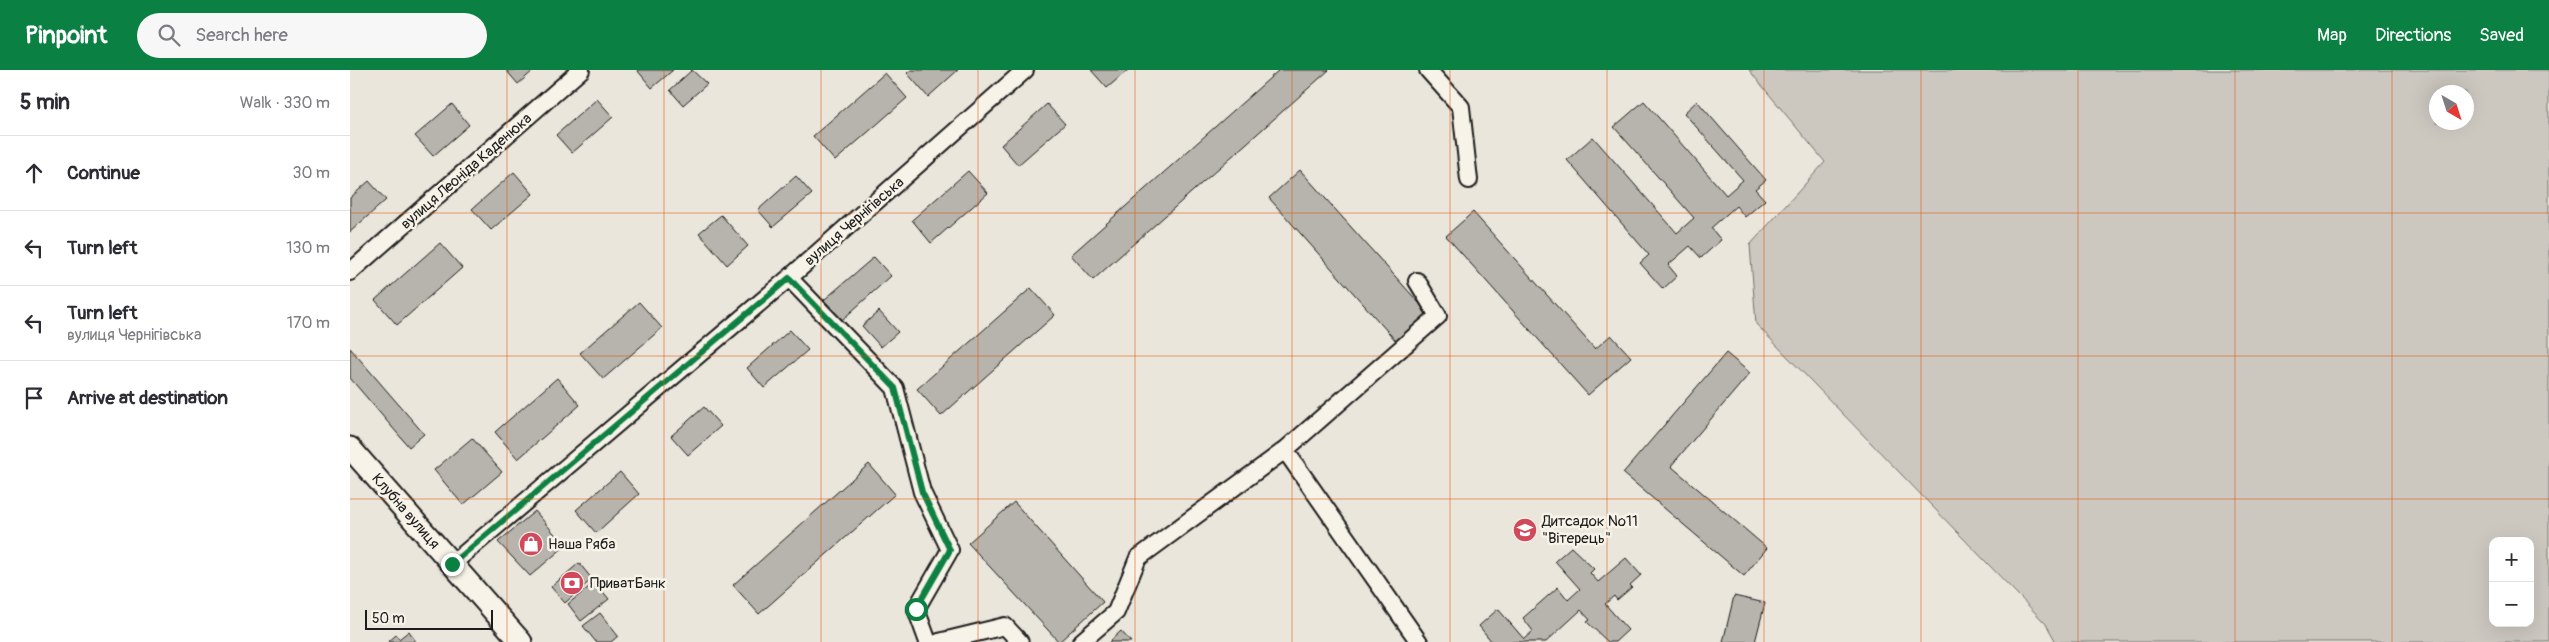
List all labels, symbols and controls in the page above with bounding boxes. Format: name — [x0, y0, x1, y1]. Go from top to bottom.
search box — [137, 13, 487, 58]
text: Pinpoint — [25, 21, 107, 50]
icon: search — [155, 21, 183, 49]
text: Search here — [195, 23, 288, 47]
text: Map — [2317, 24, 2347, 47]
text: Directions — [2375, 24, 2451, 47]
text: Saved — [2479, 24, 2524, 47]
north arrow — [2429, 85, 2474, 130]
text: 5 min — [20, 89, 70, 116]
text: Walk · 330 m — [240, 93, 330, 113]
street label: вулиця Леоніда Каденюка — [397, 109, 536, 234]
icon: ahead — [20, 159, 48, 187]
text: Continue — [67, 161, 140, 185]
text: 30 m — [292, 163, 330, 183]
street label: вулиця Чернігівська — [801, 173, 908, 270]
icon: left — [20, 234, 48, 262]
text: Turn left — [67, 236, 137, 260]
text: 130 m — [286, 238, 330, 258]
text: Turn left — [67, 301, 137, 325]
icon: left — [20, 309, 48, 337]
text: 170 m — [287, 313, 330, 333]
text: вулиця Чернігівська — [67, 325, 202, 345]
icon: arrive — [20, 384, 48, 412]
text: Arrive at destination — [67, 386, 228, 410]
street label: Клубна вулиця — [368, 470, 444, 553]
place label: Дитсадок №11 "Вітерець" — [1541, 512, 1638, 548]
school or university icon: Дитсадок №11 "Вітерець" — [1512, 517, 1538, 543]
shop icon: Наша Ряба — [518, 531, 544, 557]
place label: Наша Ряба — [548, 535, 615, 554]
map controls — [2489, 537, 2534, 627]
button: + — [2489, 537, 2534, 582]
route end — [441, 553, 464, 576]
bank icon: ПриватБанк — [559, 570, 585, 596]
place label: ПриватБанк — [590, 574, 666, 593]
button: − — [2489, 582, 2534, 627]
route start — [905, 598, 928, 621]
scale bar — [365, 607, 492, 630]
text: 50 m — [372, 610, 405, 627]

